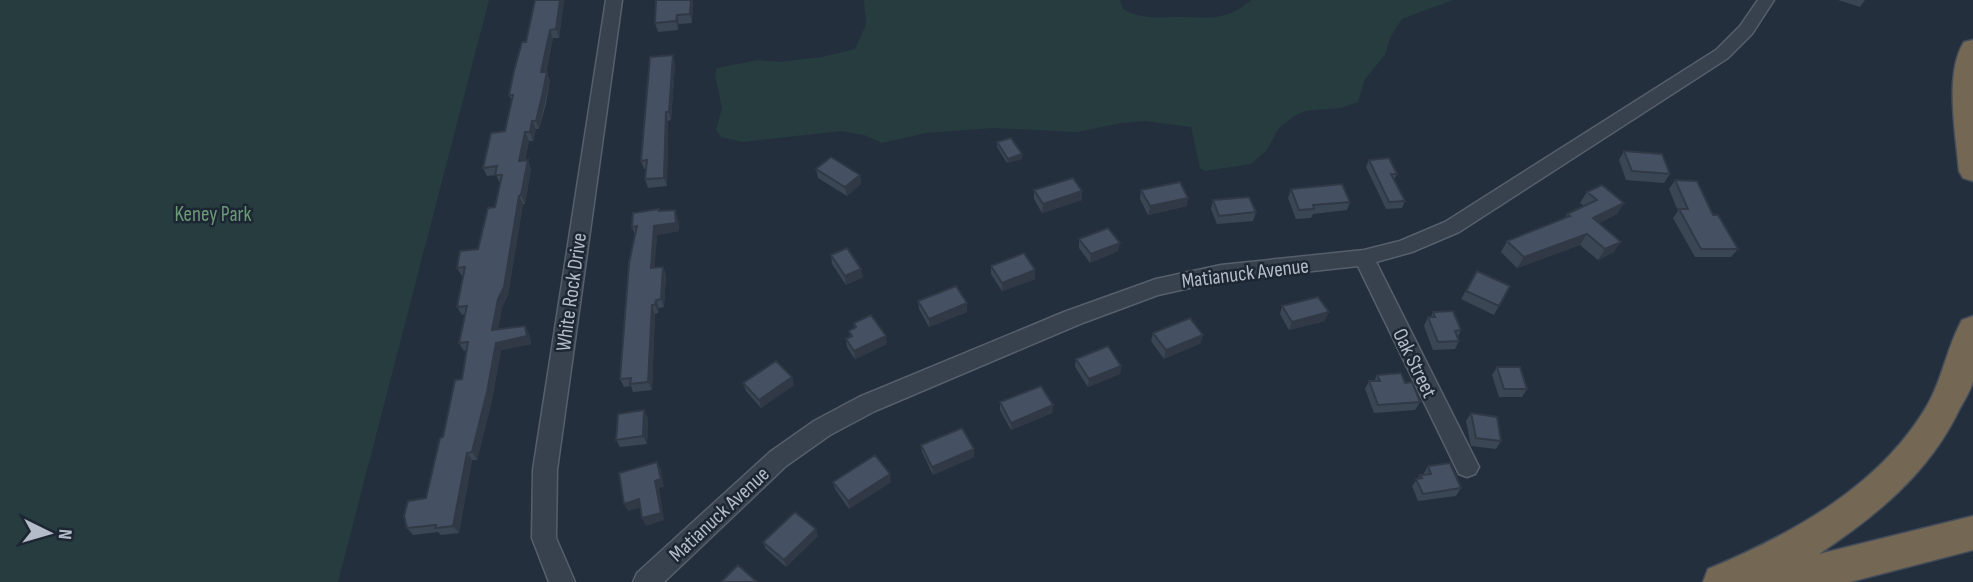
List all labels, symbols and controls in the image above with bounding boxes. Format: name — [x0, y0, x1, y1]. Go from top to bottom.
park label: Keney Park — [174, 202, 252, 227]
street label: White Rock Drive — [551, 231, 592, 353]
street label: Matianuck Avenue — [1180, 253, 1310, 294]
street label: Oak Street — [1387, 325, 1442, 402]
street label: Matianuck Avenue — [664, 462, 775, 567]
north arrow — [14, 498, 84, 568]
text: N — [53, 528, 76, 540]

